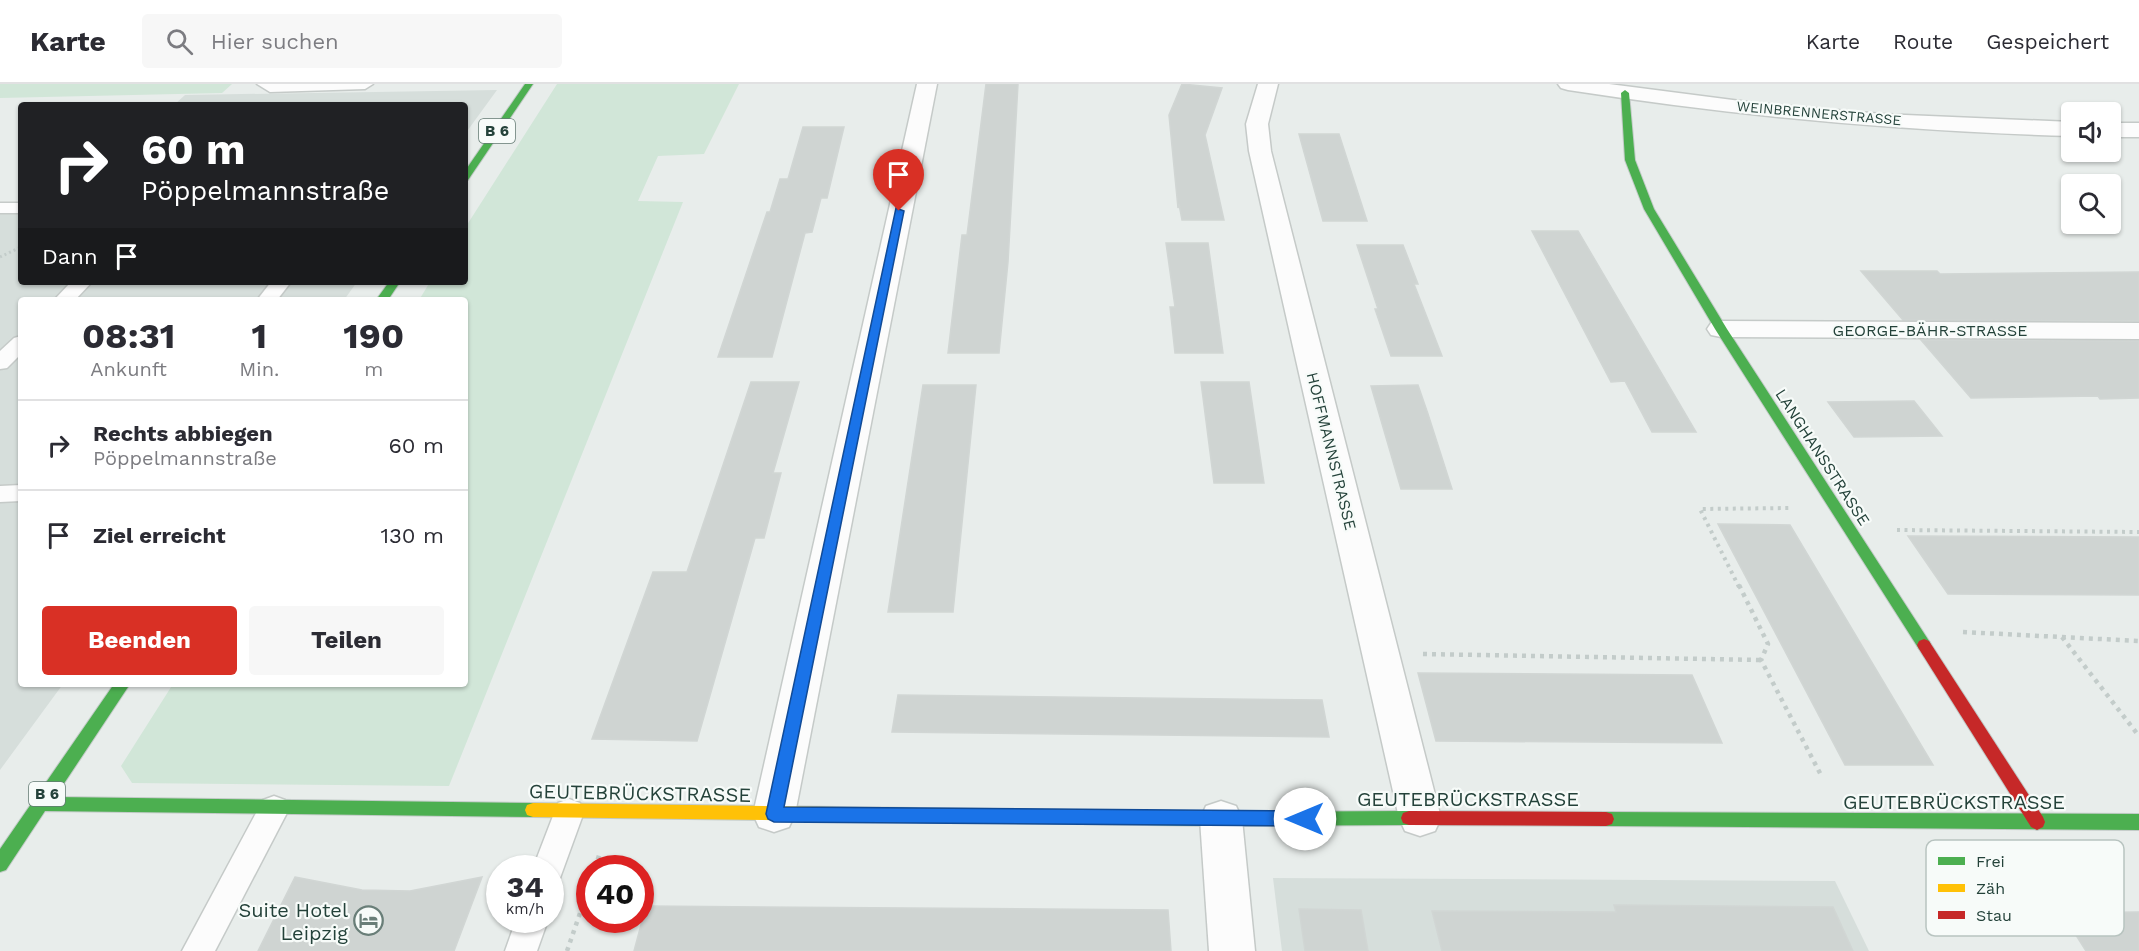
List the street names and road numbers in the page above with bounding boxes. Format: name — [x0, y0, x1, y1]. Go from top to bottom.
street label: WEINBRENNERSTRASSE — [1736, 98, 1902, 128]
road number: B 6 — [479, 119, 515, 143]
street label: GEORGE-BÄHR-STRASSE — [1833, 321, 2027, 340]
street label: HOFFMANNSTRASSE — [1303, 370, 1360, 532]
street label: LANGHANSSTRASSE — [1771, 385, 1874, 529]
street label: GEUTEBRÜCKSTRASSE — [529, 779, 751, 807]
road number: B 6 — [29, 782, 65, 806]
street label: GEUTEBRÜCKSTRASSE — [1357, 787, 1579, 811]
street label: GEUTEBRÜCKSTRASSE — [1843, 790, 2065, 814]

